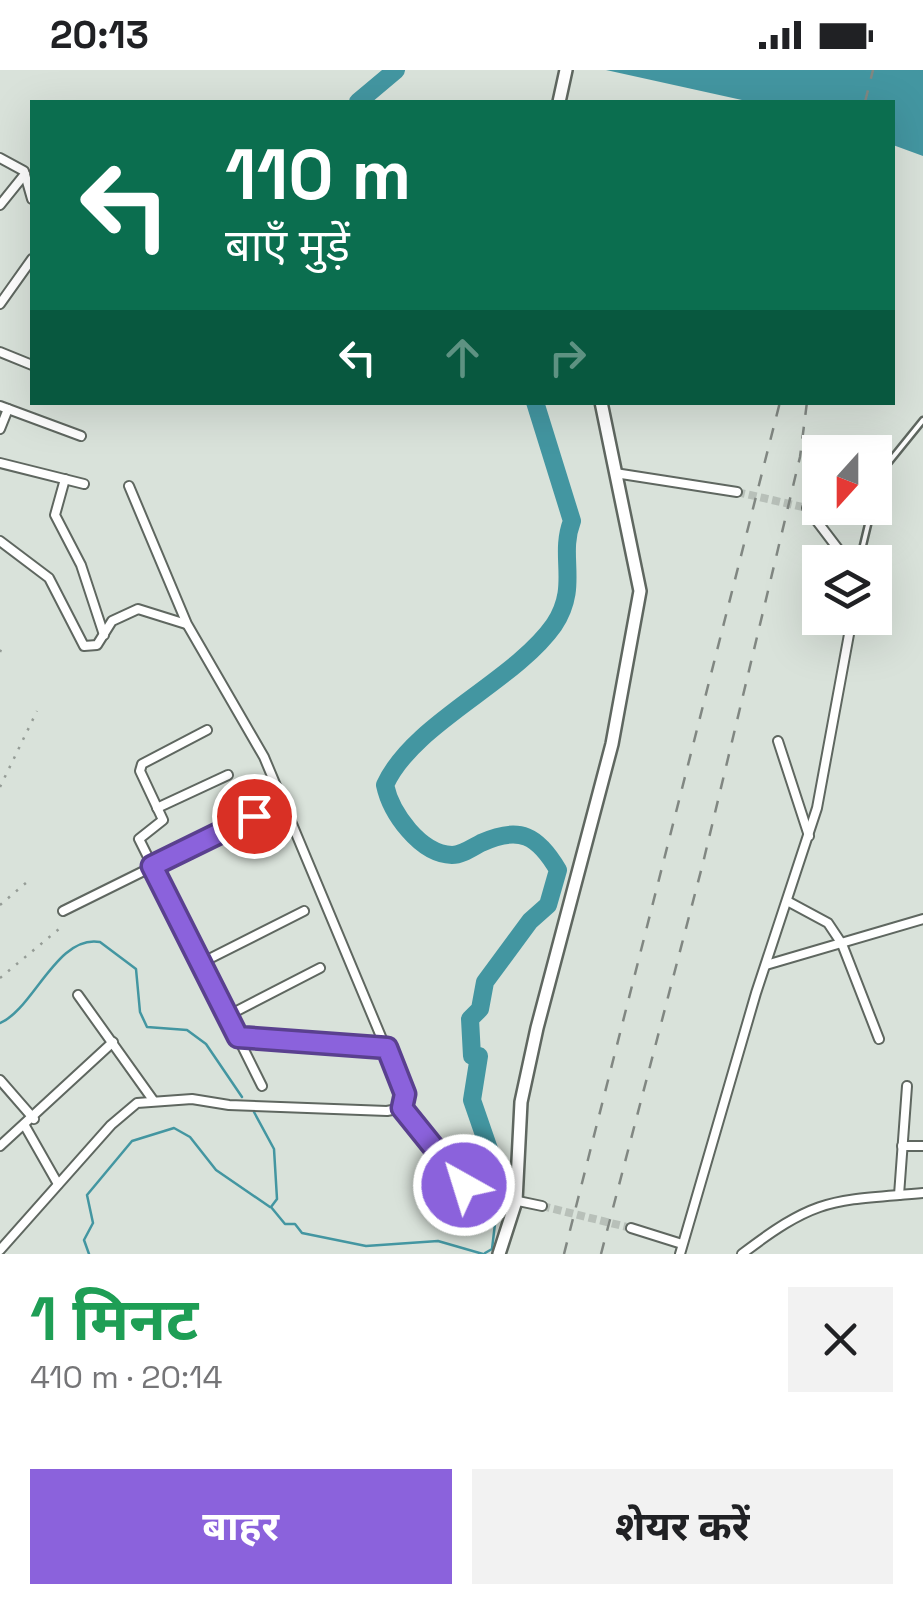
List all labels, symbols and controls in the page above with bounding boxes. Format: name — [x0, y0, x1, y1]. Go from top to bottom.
text: 20:13 — [50, 11, 149, 59]
text: 110 m — [225, 130, 411, 219]
icon: left — [60, 140, 190, 270]
text: बाएँ मुड़ें — [225, 217, 350, 274]
icon: left — [330, 330, 385, 385]
icon: ahead — [435, 330, 490, 385]
icon: right — [540, 330, 595, 385]
north arrow — [802, 435, 892, 525]
map controls — [802, 435, 892, 635]
button: layers — [802, 545, 892, 635]
pin — [212, 774, 297, 859]
icon: arrive — [227, 789, 282, 844]
position arrow — [412, 1133, 516, 1237]
text: 1 मिनट — [30, 1281, 198, 1358]
button: close — [788, 1287, 893, 1392]
text: 410 m · 20:14 — [30, 1357, 223, 1397]
button: बाहर — [30, 1469, 452, 1584]
button: शेयर करें — [472, 1469, 893, 1584]

